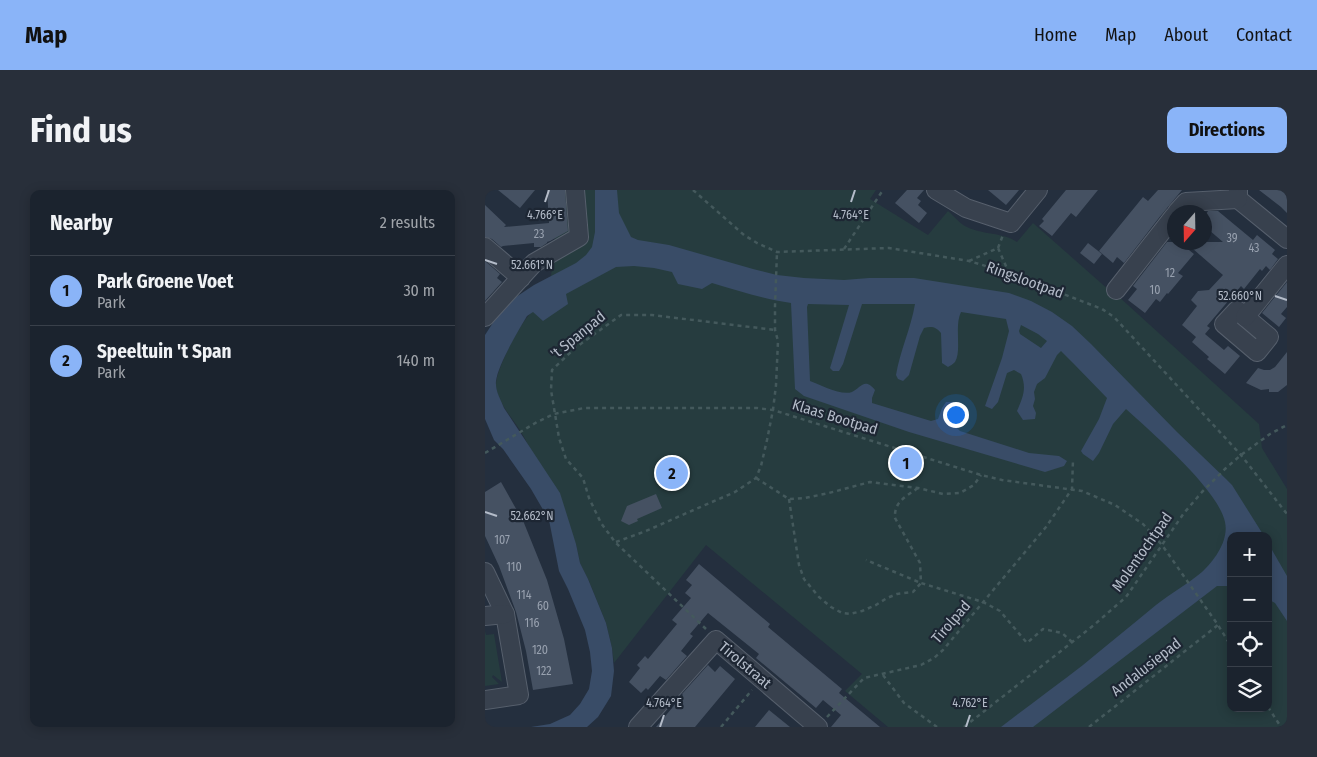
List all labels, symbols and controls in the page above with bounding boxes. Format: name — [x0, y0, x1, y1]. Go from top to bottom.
text: Map — [25, 21, 67, 49]
text: Home — [1034, 24, 1077, 46]
text: Map — [1105, 24, 1136, 46]
text: About — [1164, 24, 1208, 46]
text: Contact — [1236, 24, 1292, 46]
button: Directions — [1167, 107, 1287, 153]
text: Find us — [30, 109, 132, 151]
north arrow — [1167, 205, 1212, 250]
text: 4.766°E — [527, 208, 563, 222]
text: 4.764°E — [833, 208, 869, 222]
text: Nearby — [50, 210, 112, 236]
text: 2 results — [380, 213, 435, 232]
house number: 23 — [534, 227, 544, 241]
house number: 39 — [1226, 231, 1238, 245]
house number: 43 — [1248, 241, 1260, 255]
text: 52.661°N — [511, 258, 553, 272]
street label: Ringslootpad — [984, 258, 1066, 302]
house number: 12 — [1165, 266, 1175, 280]
text: Park Groene Voet — [97, 270, 233, 293]
text: 1 — [63, 281, 69, 300]
text: 30 m — [403, 281, 435, 300]
house number: 10 — [1150, 283, 1160, 297]
text: 52.660°N — [1218, 289, 1262, 303]
text: Park — [97, 293, 125, 312]
street label: 't Spanpad — [547, 307, 609, 363]
text: Speeltuin 't Span — [97, 340, 232, 363]
text: 2 — [62, 351, 70, 370]
text: 140 m — [397, 351, 435, 370]
text: Park — [97, 363, 125, 382]
street label: Klaas Bootpad — [790, 395, 880, 439]
your location — [943, 402, 969, 428]
pin: 1 — [890, 444, 922, 482]
pin: 2 — [656, 454, 688, 492]
text: 52.662°N — [510, 509, 554, 523]
street label: Molentochtpad — [1108, 509, 1176, 595]
map controls — [1227, 532, 1272, 712]
button: + — [1227, 532, 1272, 577]
house number: 107 — [494, 533, 510, 547]
house number: 110 — [506, 560, 522, 574]
button: − — [1227, 577, 1272, 622]
house number: 114 — [516, 588, 532, 602]
street label: Tirolpad — [928, 597, 974, 647]
house number: 60 — [537, 599, 549, 613]
house number: 116 — [524, 616, 540, 630]
button: locate — [1227, 622, 1272, 667]
street label: Andalusiepad — [1107, 634, 1185, 700]
street label: Tirolstraat — [715, 638, 775, 692]
house number: 120 — [532, 643, 548, 657]
house number: 122 — [536, 664, 552, 678]
button: layers — [1227, 667, 1272, 712]
text: 4.764°E — [646, 696, 682, 710]
text: 4.762°E — [952, 696, 988, 710]

